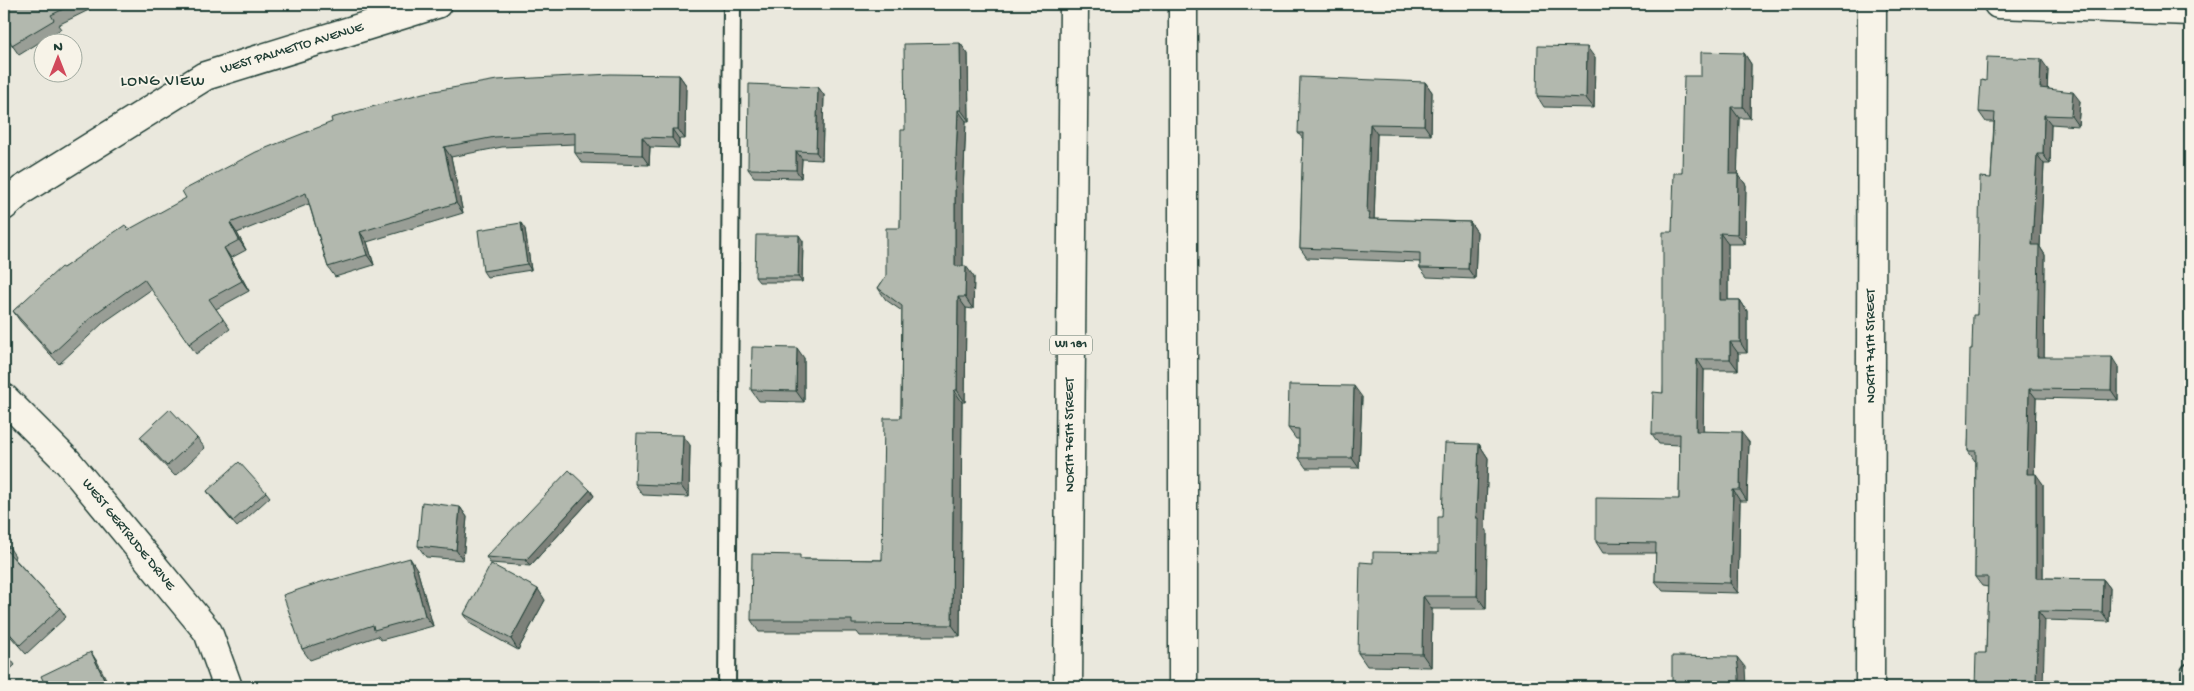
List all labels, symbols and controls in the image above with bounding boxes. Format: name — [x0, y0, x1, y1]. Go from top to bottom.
street label: WEST PALMETTO AVENUE — [218, 19, 367, 79]
north arrow — [32, 32, 82, 82]
text: N — [53, 39, 63, 56]
district label: LONG VIEW — [120, 73, 206, 92]
street label: NORTH 74TH STREET — [1863, 288, 1880, 403]
road number: WI 181 — [1050, 336, 1092, 354]
street label: NORTH 76TH STREET — [1062, 377, 1079, 492]
street label: WEST GERTRUDE DRIVE — [78, 476, 179, 595]

